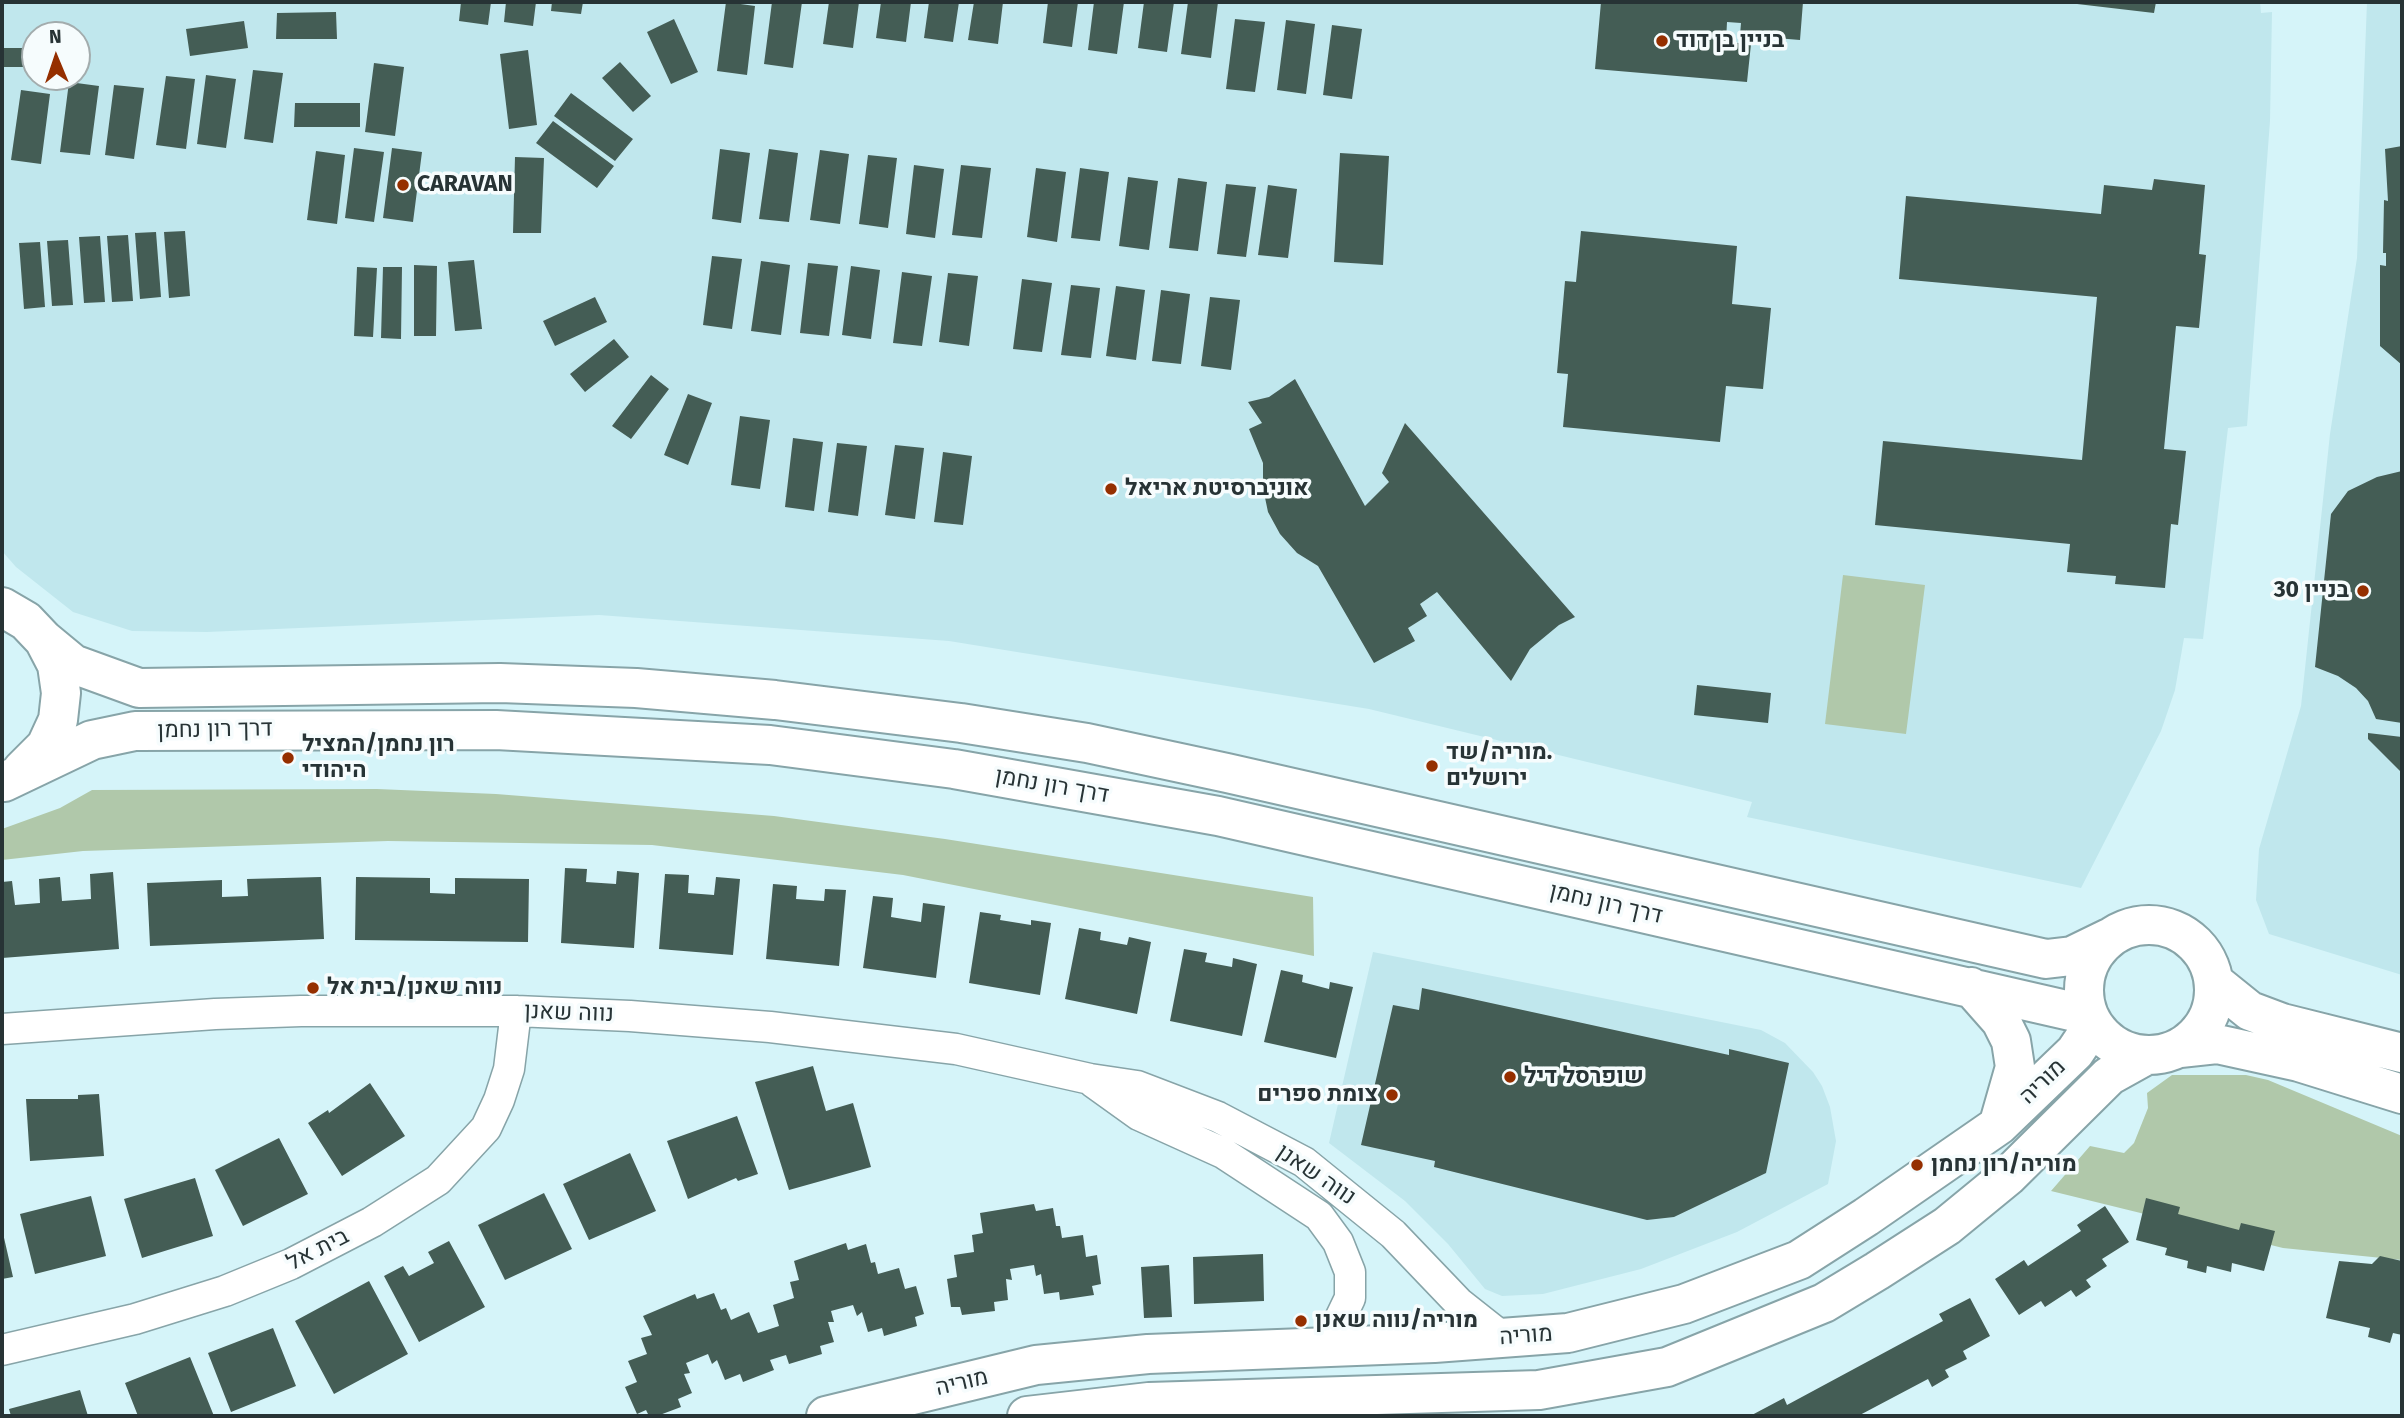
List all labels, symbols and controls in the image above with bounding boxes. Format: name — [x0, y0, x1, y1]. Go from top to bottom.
north arrow — [21, 21, 91, 91]
text: N — [49, 25, 62, 48]
place label: בניין בן דוד — [1676, 27, 1784, 55]
marker: בניין בן דוד — [1654, 33, 1670, 49]
place label: CARAVAN — [417, 171, 513, 199]
marker: CARAVAN — [395, 177, 411, 193]
place label: אוניברסיטת אריאל — [1125, 475, 1309, 503]
marker: אוניברסיטת אריאל — [1103, 481, 1119, 497]
place label: בניין 30 — [2274, 577, 2349, 605]
marker: בניין 30 — [2355, 583, 2371, 599]
street label: דרך רון נחמן — [157, 715, 273, 745]
place label: רון נחמן/המציל היהודי — [302, 731, 455, 785]
place label: מוריה/שד. ירושלים — [1446, 739, 1552, 793]
marker: רון נחמן/המציל היהודי — [280, 750, 296, 766]
marker: מוריה/שד. ירושלים — [1424, 758, 1440, 774]
street label: דרך רון נחמן — [993, 762, 1111, 810]
street label: דרך רון נחמן — [1547, 878, 1665, 930]
place label: נווה שאנן/בית אל — [327, 974, 502, 1002]
marker: נווה שאנן/בית אל — [305, 980, 321, 996]
street label: נווה שאנן — [524, 998, 614, 1028]
street label: מוריה — [2014, 1054, 2072, 1110]
place label: שופרסל דיל — [1524, 1063, 1644, 1091]
marker: שופרסל דיל — [1502, 1069, 1518, 1085]
place label: צומת ספרים — [1257, 1081, 1378, 1109]
marker: צומת ספרים — [1384, 1087, 1400, 1103]
street label: נווה שאנן — [1271, 1139, 1361, 1211]
place label: מוריה/רון נחמן — [1931, 1151, 2077, 1179]
marker: מוריה/רון נחמן — [1909, 1157, 1925, 1173]
street label: בית אל — [282, 1223, 354, 1277]
place label: מוריה/נווה שאנן — [1315, 1307, 1478, 1335]
marker: מוריה/נווה שאנן — [1293, 1313, 1309, 1329]
street label: מוריה — [1499, 1320, 1553, 1352]
street label: מוריה — [933, 1364, 991, 1402]

